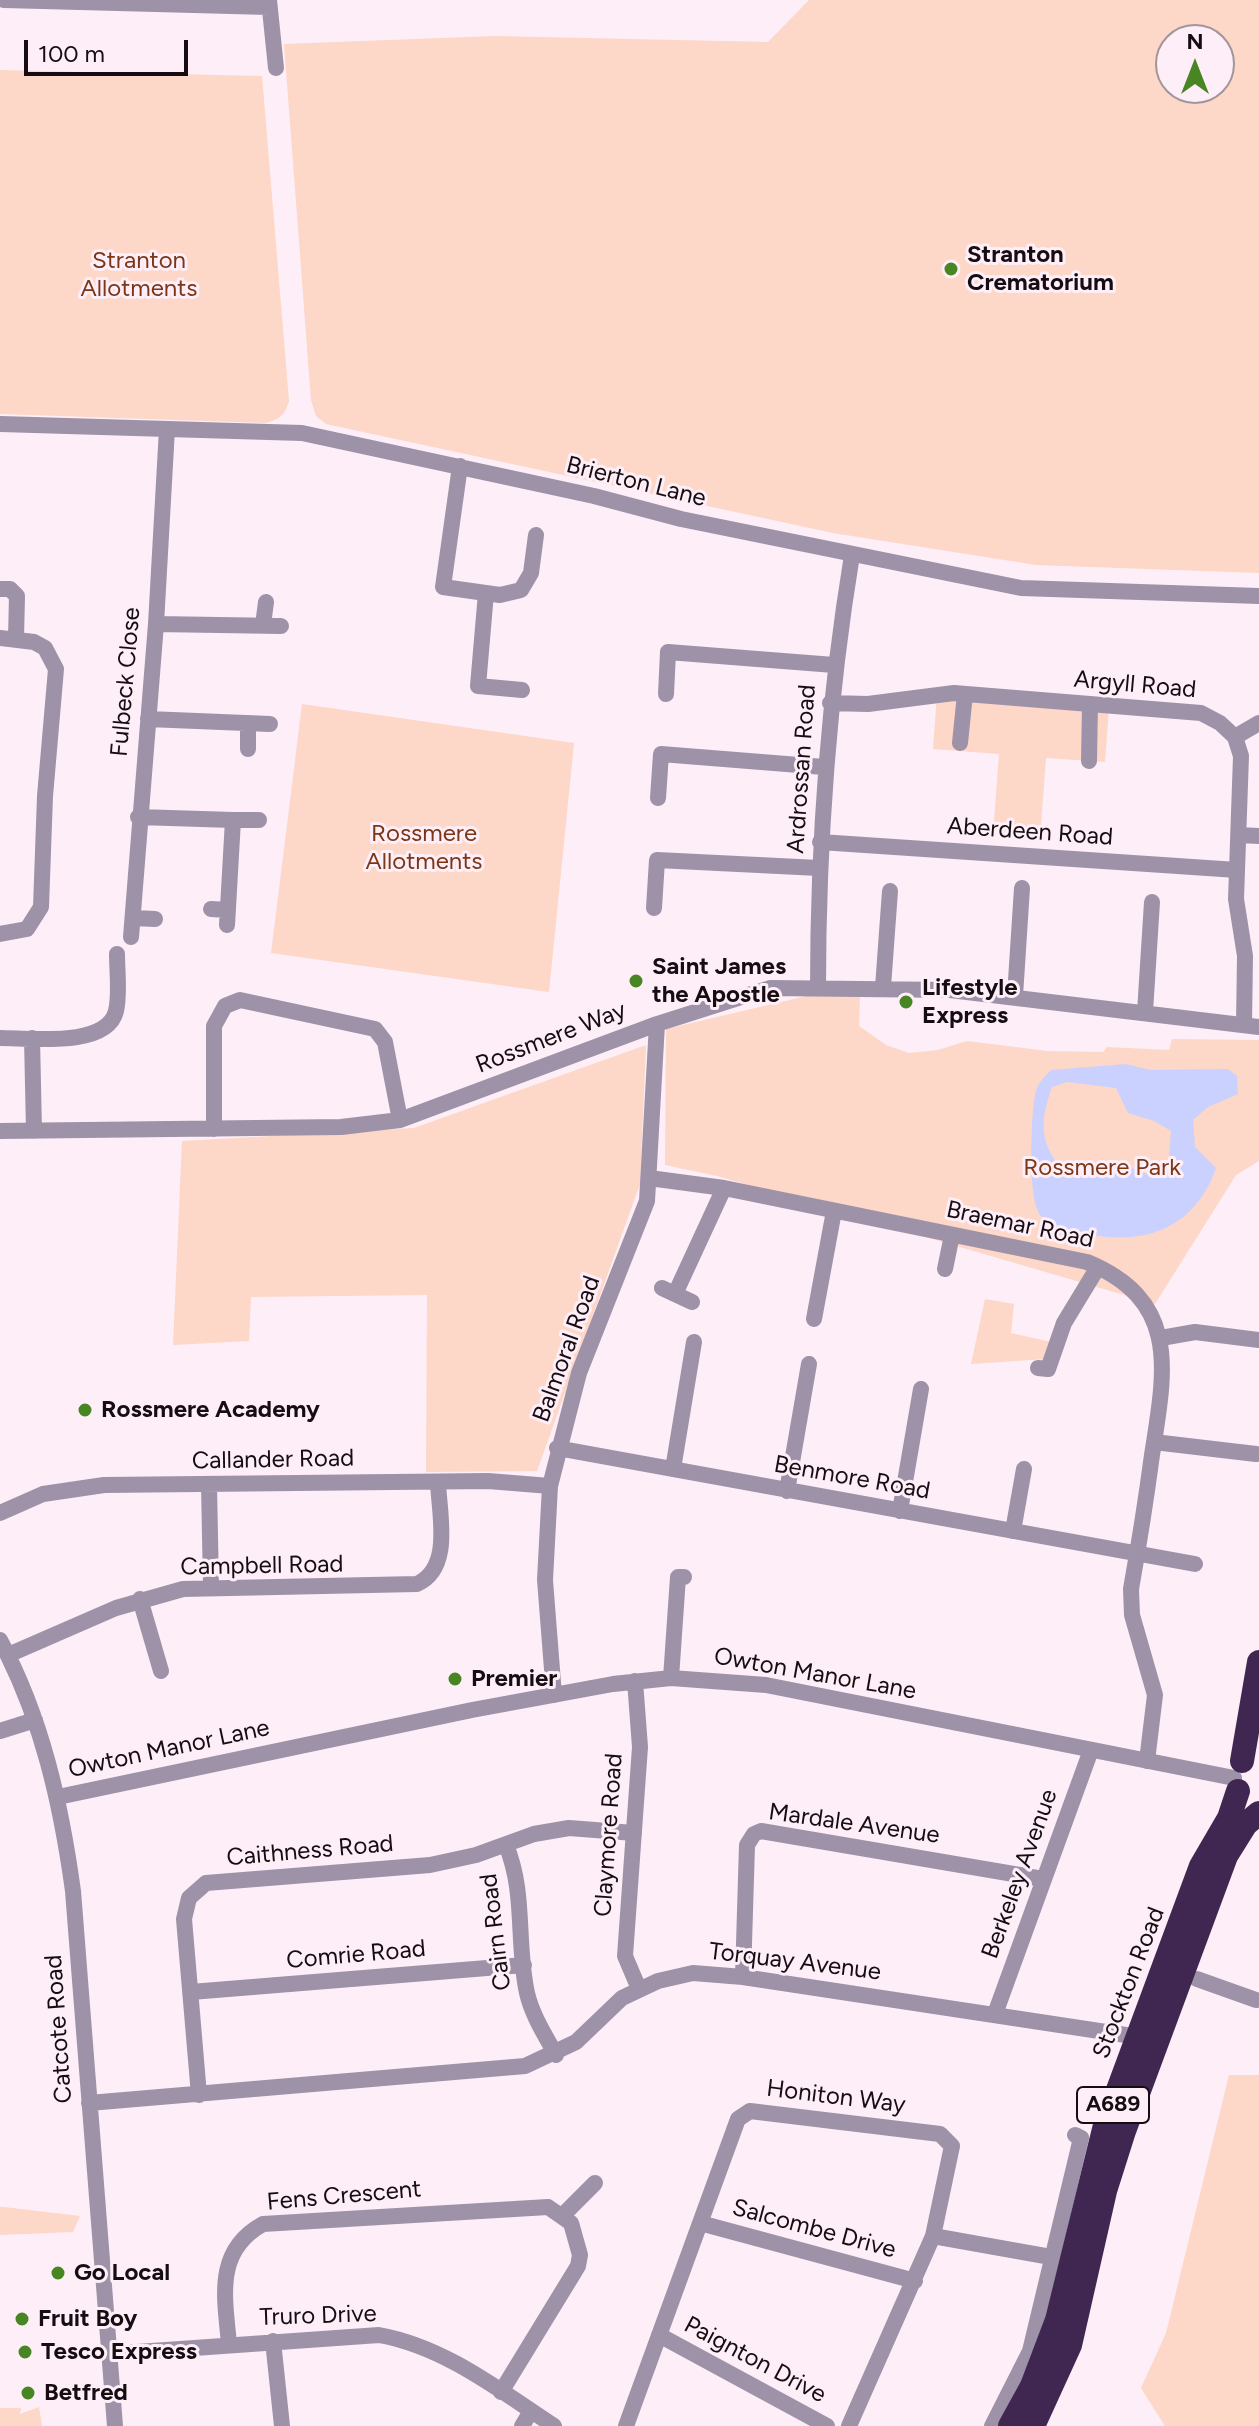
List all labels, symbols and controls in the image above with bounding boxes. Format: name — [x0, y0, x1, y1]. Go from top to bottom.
scale bar — [28, 24, 192, 74]
north arrow — [1155, 24, 1235, 104]
text: N — [1186, 28, 1204, 55]
text: 100 m — [38, 39, 105, 68]
place label: Stranton Crematorium — [967, 241, 1114, 297]
park label: Stranton Allotments — [81, 247, 197, 303]
marker: Stranton Crematorium — [942, 260, 960, 278]
street label: Brierton Lane — [563, 451, 709, 513]
street label: Fulbeck Close — [105, 606, 147, 758]
street label: Argyll Road — [1073, 665, 1197, 705]
street label: Ardrossan Road — [782, 683, 822, 855]
street label: Aberdeen Road — [946, 812, 1114, 852]
park label: Rossmere Allotments — [366, 820, 482, 876]
place label: Saint James the Apostle — [652, 953, 786, 1009]
marker: Saint James the Apostle — [627, 972, 645, 990]
place label: Lifestyle Express — [922, 974, 1017, 1030]
marker: Lifestyle Express — [897, 993, 915, 1011]
street label: Rossmere Way — [472, 996, 630, 1080]
park label: Rossmere Park — [1023, 1154, 1181, 1182]
street label: Braemar Road — [944, 1195, 1096, 1255]
street label: Balmoral Road — [527, 1272, 607, 1426]
place label: Rossmere Academy — [101, 1396, 320, 1424]
marker: Rossmere Academy — [76, 1401, 94, 1419]
street label: Callander Road — [192, 1444, 354, 1476]
street label: Benmore Road — [772, 1450, 932, 1506]
street label: Campbell Road — [180, 1550, 344, 1582]
street label: Owton Manor Lane — [712, 1642, 918, 1706]
place label: Premier — [471, 1665, 557, 1693]
marker: Premier — [446, 1670, 464, 1688]
street label: Owton Manor Lane — [66, 1714, 272, 1784]
street label: Claymore Road — [589, 1752, 629, 1918]
street label: Berkeley Avenue — [976, 1785, 1064, 1963]
street label: Mardale Avenue — [767, 1798, 941, 1850]
street label: Caithness Road — [225, 1829, 395, 1873]
street label: Cairn Road — [475, 1872, 517, 1992]
street label: Stockton Road — [1087, 1903, 1171, 2063]
street label: Comrie Road — [285, 1935, 427, 1975]
street label: Torquay Avenue — [707, 1937, 883, 1987]
street label: Catcote Road — [39, 1954, 79, 2104]
street label: Honiton Way — [765, 2074, 907, 2120]
road number: A689 — [1077, 2087, 1149, 2123]
street label: Fens Crescent — [266, 2175, 422, 2217]
street label: Salcombe Drive — [729, 2193, 899, 2265]
place label: Go Local — [74, 2259, 170, 2287]
marker: Go Local — [49, 2264, 67, 2282]
street label: Truro Drive — [259, 2300, 377, 2332]
place label: Fruit Boy — [38, 2305, 137, 2333]
marker: Fruit Boy — [13, 2310, 31, 2328]
street label: Paignton Drive — [679, 2311, 831, 2409]
place label: Tesco Express — [41, 2338, 197, 2366]
marker: Tesco Express — [16, 2343, 34, 2361]
place label: Betfred — [44, 2379, 128, 2407]
marker: Betfred — [19, 2384, 37, 2402]

